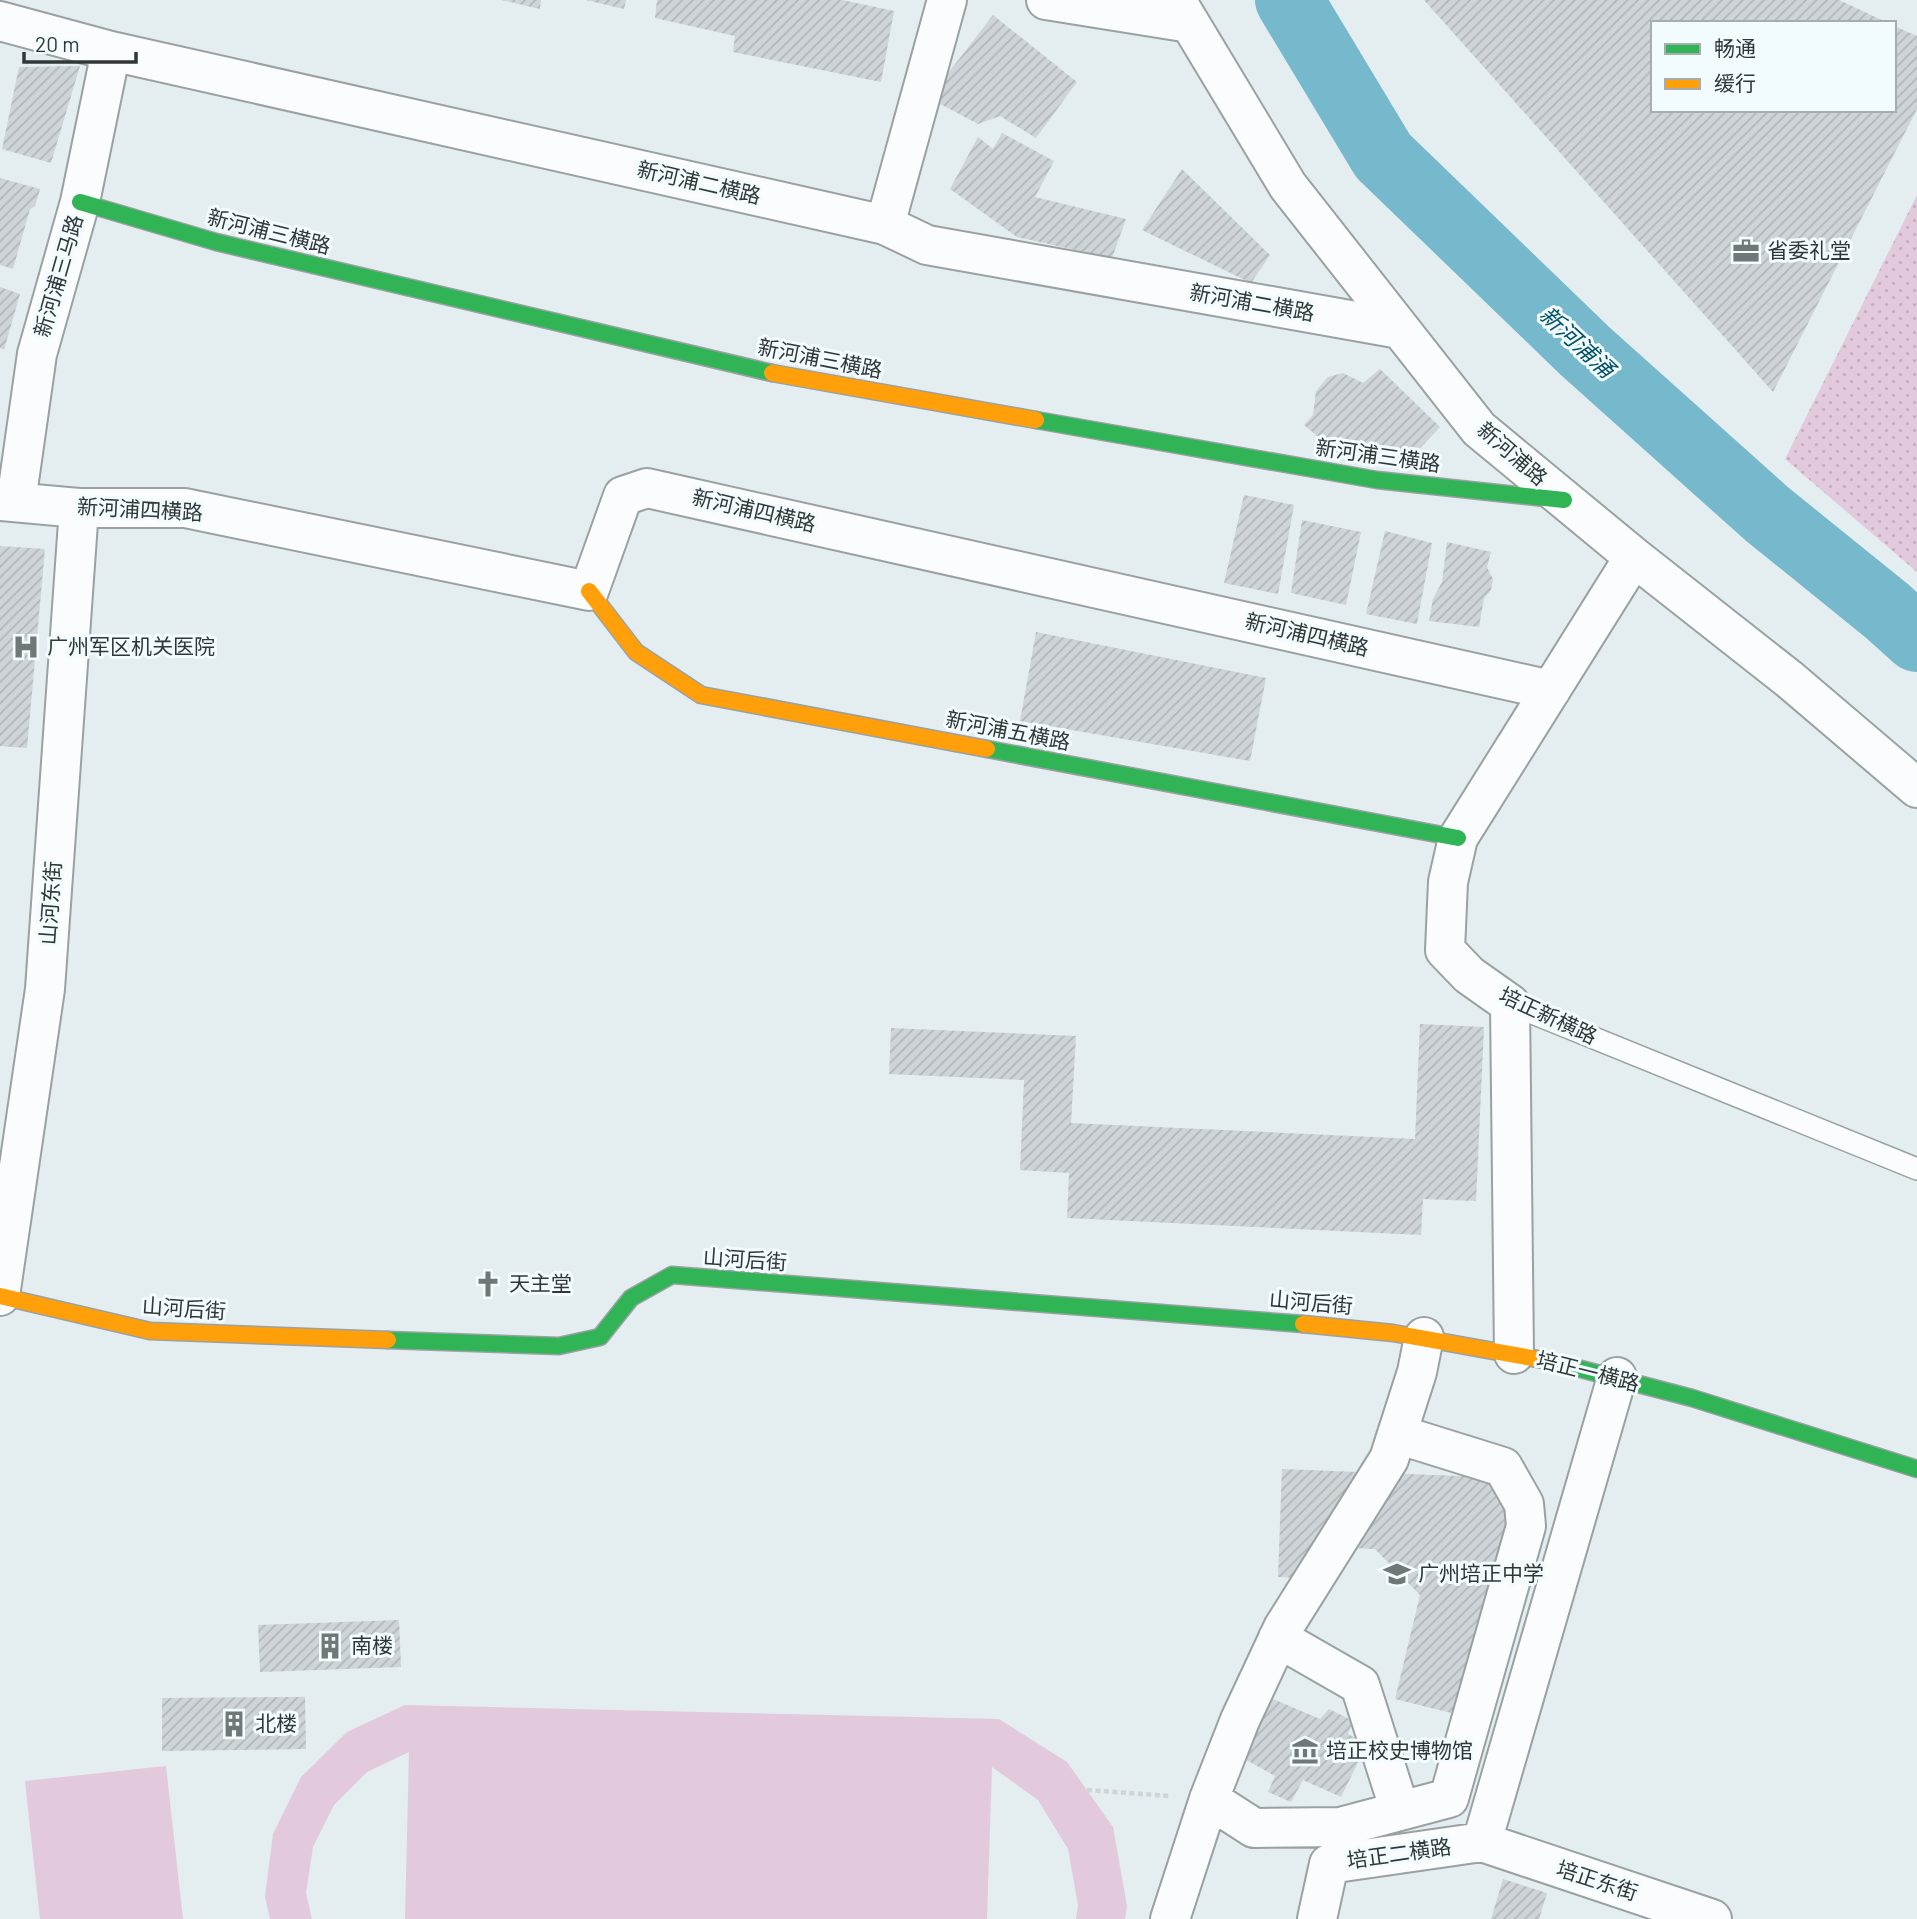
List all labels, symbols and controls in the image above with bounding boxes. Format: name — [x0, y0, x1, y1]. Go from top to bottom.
scale bar — [24, 21, 136, 65]
legend — [1651, 21, 1896, 112]
text: 20 m — [35, 31, 80, 56]
text: 畅通 — [1714, 35, 1756, 60]
text: 缓行 — [1714, 70, 1756, 95]
street label: 新河浦二横路 — [635, 155, 764, 208]
street label: 新河浦三横路 — [205, 203, 334, 258]
street label: 新河浦三马路 — [28, 212, 87, 340]
office icon: 省委礼堂 — [1731, 236, 1761, 266]
place label: 省委礼堂 — [1767, 237, 1851, 262]
street label: 新河浦二横路 — [1188, 278, 1316, 325]
water label: 新河浦涌 — [1534, 300, 1623, 385]
street label: 新河浦三横路 — [756, 333, 885, 382]
street label: 新河浦路 — [1473, 416, 1553, 490]
street label: 新河浦三横路 — [1314, 433, 1442, 476]
street label: 新河浦四横路 — [690, 483, 819, 536]
street label: 新河浦四横路 — [77, 493, 204, 524]
street label: 新河浦四横路 — [1243, 607, 1372, 660]
hospital icon: 广州军区机关医院 — [11, 632, 41, 662]
place label: 广州军区机关医院 — [47, 633, 215, 658]
street label: 新河浦五横路 — [944, 705, 1073, 754]
street label: 山河东街 — [34, 860, 65, 946]
street label: 培正新横路 — [1496, 981, 1601, 1048]
street label: 山河后街 — [702, 1243, 788, 1274]
church icon: 天主堂 — [473, 1269, 503, 1299]
place label: 天主堂 — [509, 1270, 572, 1295]
street label: 山河后街 — [1268, 1285, 1354, 1318]
street label: 山河后街 — [141, 1292, 227, 1323]
street label: 培正一横路 — [1534, 1346, 1642, 1395]
school or university icon: 广州培正中学 — [1382, 1559, 1412, 1589]
place label: 广州培正中学 — [1418, 1560, 1544, 1585]
building icon: 南楼 — [315, 1631, 345, 1661]
place label: 南楼 — [351, 1632, 393, 1657]
building icon: 北楼 — [219, 1709, 249, 1739]
place label: 北楼 — [255, 1710, 297, 1735]
museum icon: 培正校史博物馆 — [1290, 1736, 1320, 1766]
place label: 培正校史博物馆 — [1326, 1737, 1473, 1762]
street label: 培正二横路 — [1345, 1833, 1453, 1872]
street label: 培正东街 — [1554, 1855, 1641, 1904]

